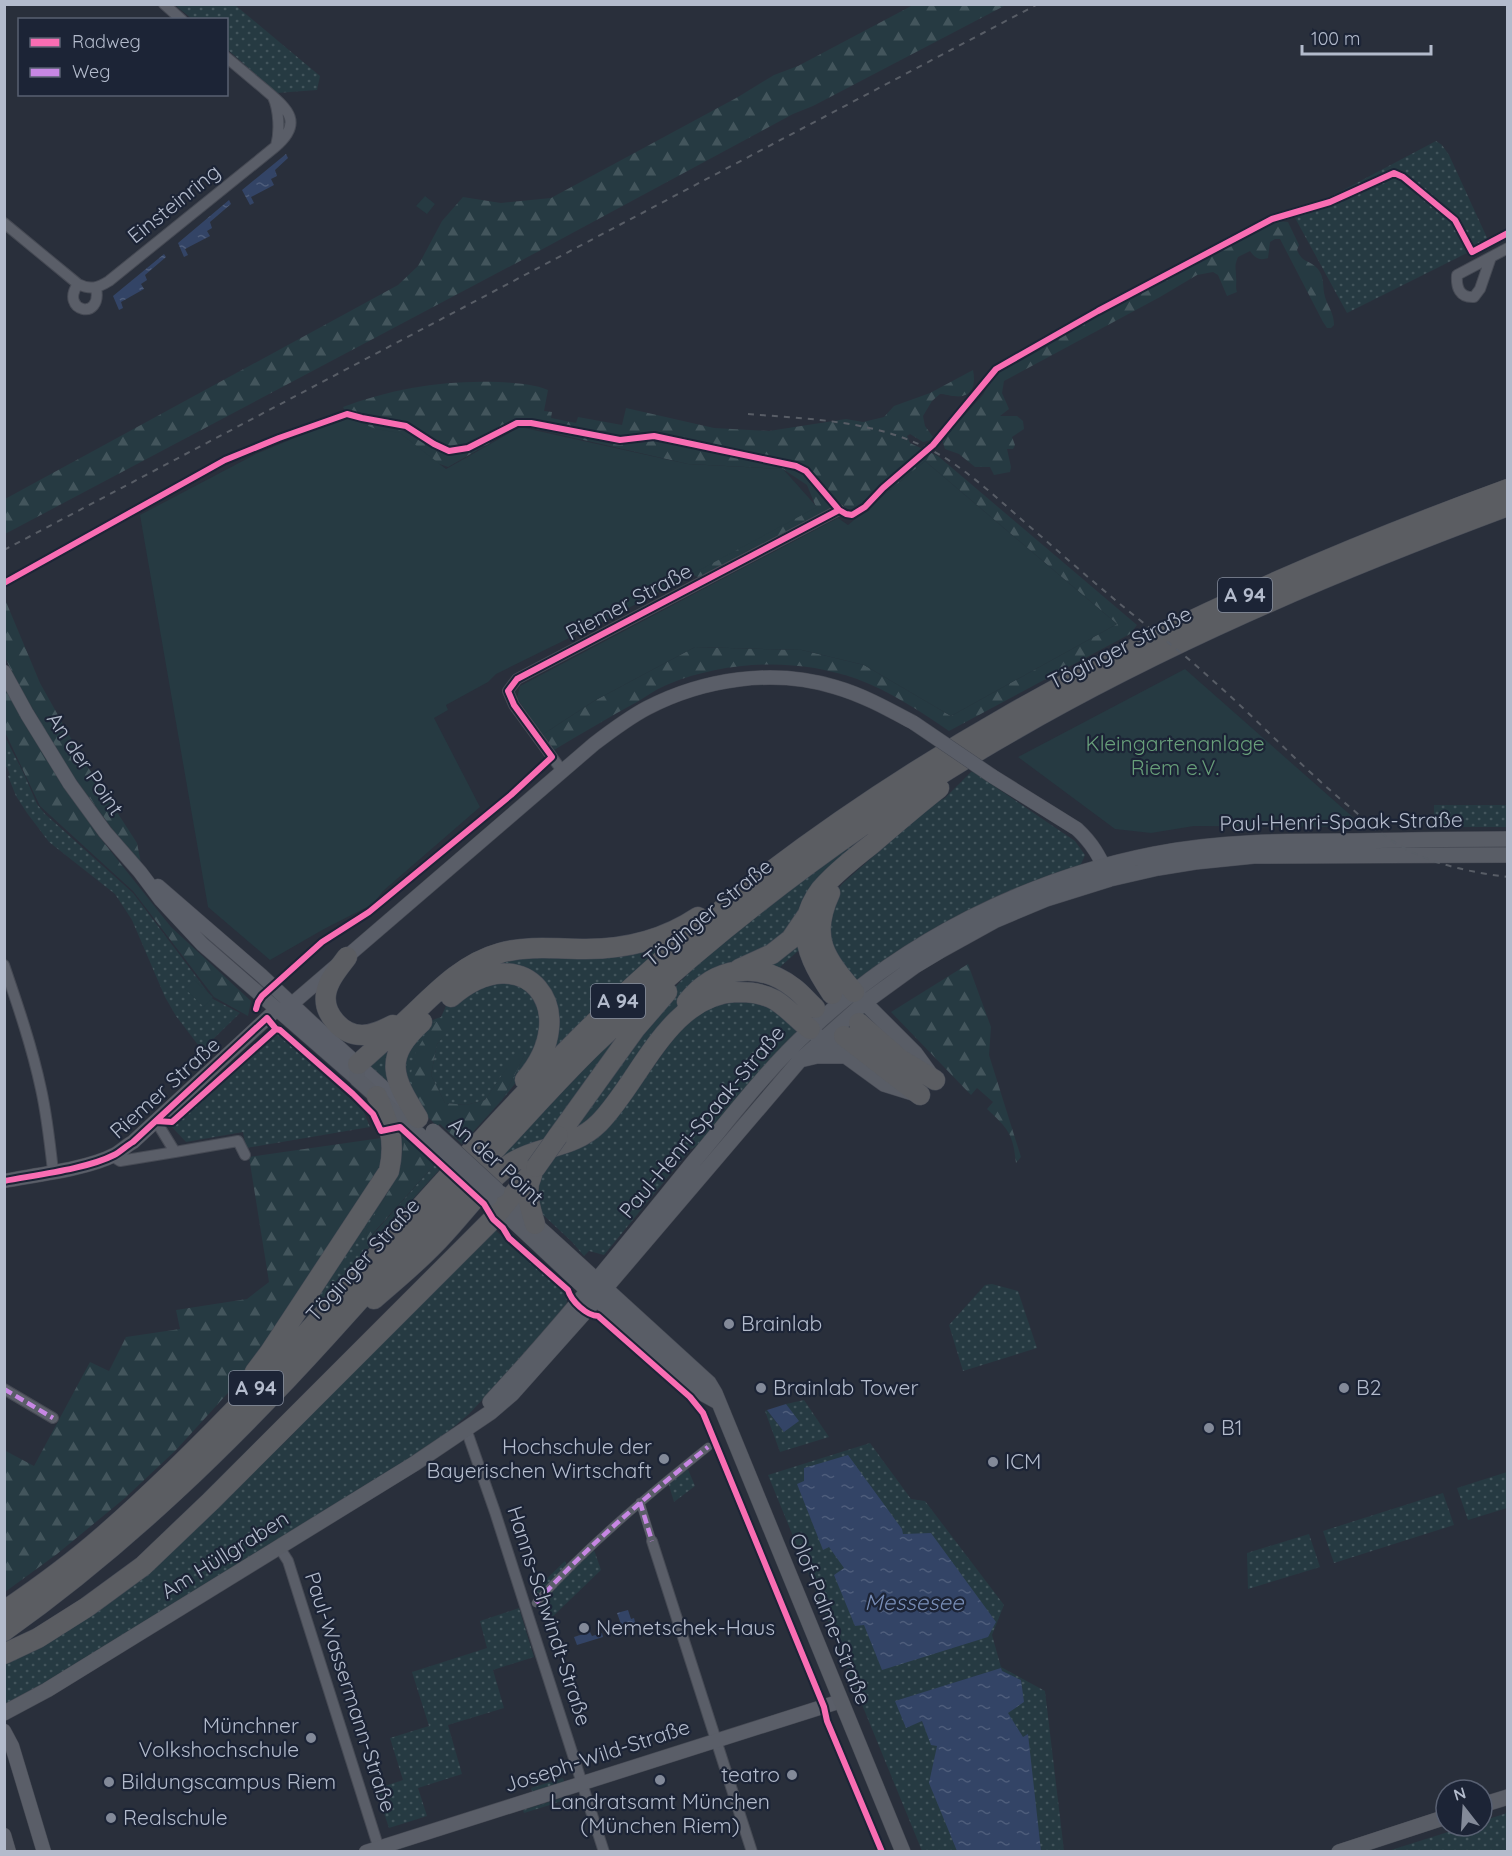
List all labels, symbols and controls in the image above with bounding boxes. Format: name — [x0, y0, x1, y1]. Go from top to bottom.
legend — [18, 18, 228, 96]
scale bar — [1302, 18, 1431, 56]
text: 100 m — [1311, 27, 1360, 50]
text: Radweg — [72, 30, 141, 53]
text: Weg — [72, 60, 110, 83]
street label: Einsteinring — [122, 158, 225, 248]
street label: Riemer Straße — [561, 557, 696, 645]
road number: A 94 — [1218, 578, 1272, 612]
street label: Töginger Straße — [1043, 600, 1196, 694]
street label: An der Point — [42, 707, 130, 820]
park label: Kleingartenanlage Riem e.V. — [1085, 730, 1265, 780]
street label: Paul-Henri-Spaak-Straße — [1219, 806, 1463, 836]
street label: Töginger Straße — [638, 853, 777, 972]
road number: A 94 — [591, 984, 645, 1018]
street label: Paul-Henri-Spaak-Straße — [613, 1020, 789, 1223]
street label: Riemer Straße — [104, 1031, 225, 1144]
street label: An der Point — [444, 1111, 549, 1210]
street label: Töginger Straße — [300, 1192, 425, 1327]
place label: Brainlab — [741, 1310, 822, 1336]
marker: Brainlab — [722, 1317, 736, 1331]
road number: A 94 — [229, 1371, 283, 1405]
place label: Brainlab Tower — [773, 1374, 918, 1400]
place label: B2 — [1356, 1374, 1381, 1400]
marker: Brainlab Tower — [754, 1381, 768, 1395]
marker: B2 — [1337, 1381, 1351, 1395]
place label: B1 — [1221, 1414, 1242, 1440]
marker: B1 — [1202, 1421, 1216, 1435]
place label: Hochschule der Bayerischen Wirtschaft — [426, 1433, 652, 1483]
place label: ICM — [1005, 1448, 1041, 1474]
marker: Hochschule der Bayerischen Wirtschaft — [657, 1452, 671, 1466]
marker: ICM — [986, 1455, 1000, 1469]
street label: Hanns-Schwindt-Straße — [502, 1503, 598, 1729]
street label: Am Hüllgraben — [156, 1505, 293, 1604]
street label: Olof-Palme-Straße — [785, 1529, 877, 1708]
street label: Paul-Wassermann-Straße — [300, 1568, 402, 1815]
water label: Messesee — [865, 1588, 965, 1616]
place label: Nemetschek-Haus — [596, 1614, 775, 1640]
marker: Nemetschek-Haus — [577, 1621, 591, 1635]
place label: Münchner Volkshochschule — [139, 1712, 299, 1762]
street label: Joseph-Wild-Straße — [501, 1713, 693, 1797]
marker: Münchner Volkshochschule — [304, 1731, 318, 1745]
place label: teatro — [721, 1761, 780, 1787]
place label: Bildungscampus Riem — [121, 1768, 336, 1794]
marker: teatro — [785, 1768, 799, 1782]
marker: Landratsamt München (München Riem) — [653, 1773, 667, 1787]
marker: Bildungscampus Riem — [102, 1775, 116, 1789]
north arrow — [1434, 1778, 1494, 1838]
text: N — [1451, 1782, 1468, 1805]
place label: Landratsamt München (München Riem) — [550, 1788, 770, 1838]
place label: Realschule — [123, 1804, 228, 1830]
marker: Realschule — [104, 1811, 118, 1825]

